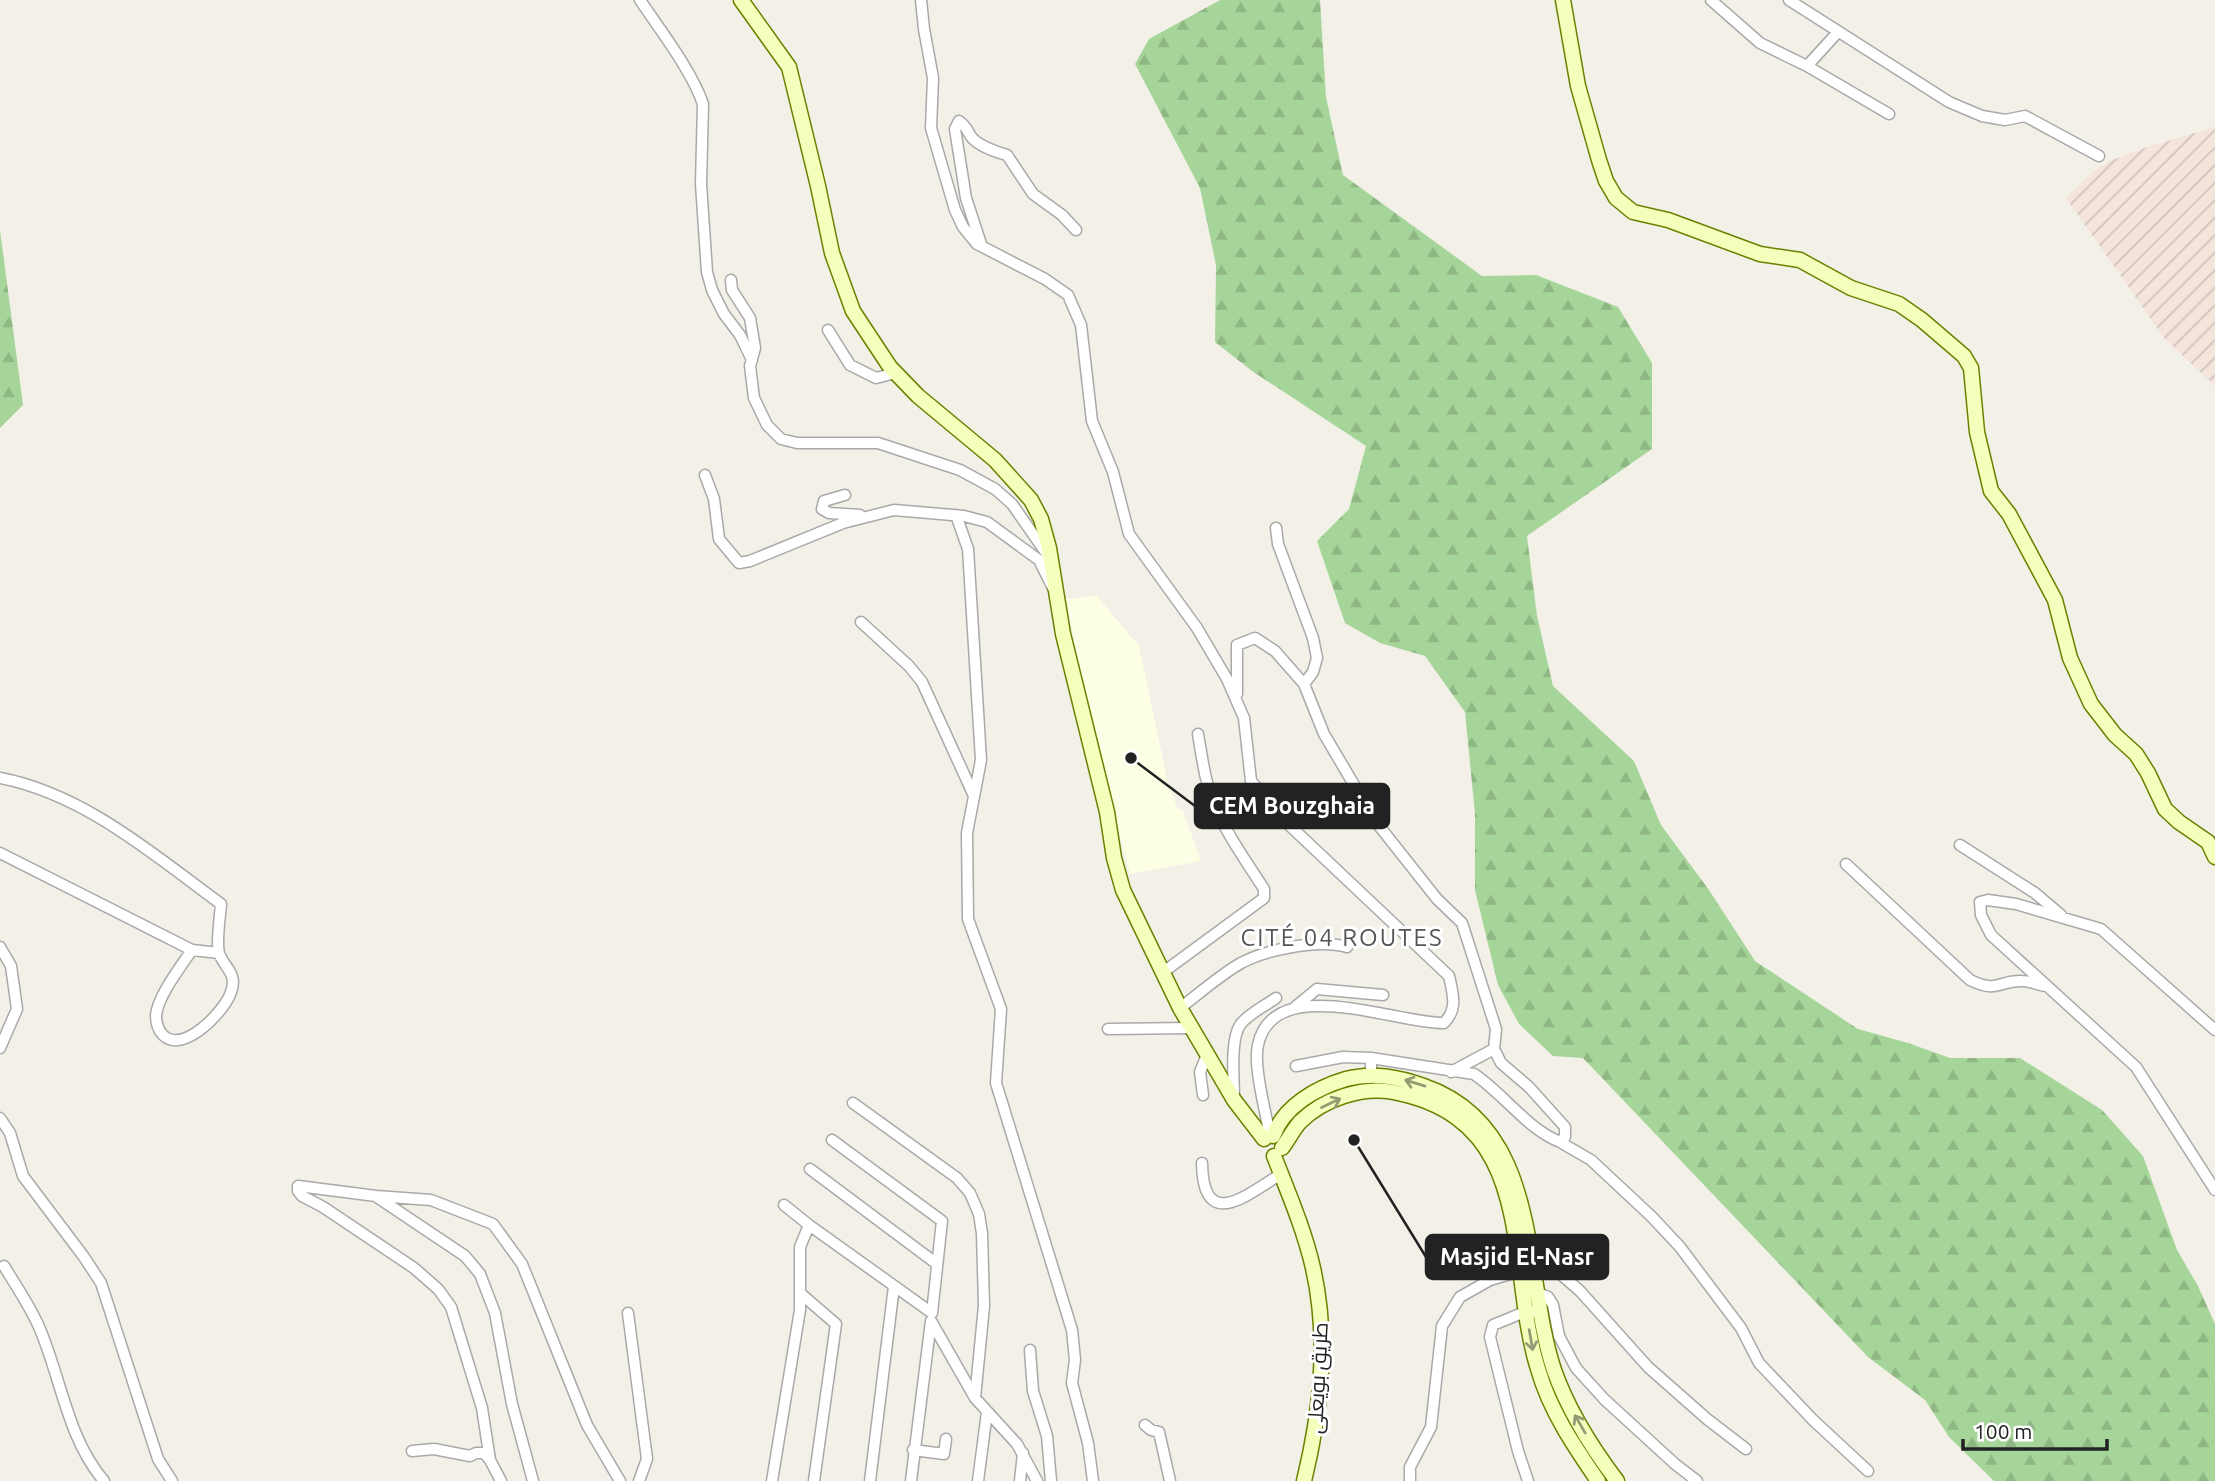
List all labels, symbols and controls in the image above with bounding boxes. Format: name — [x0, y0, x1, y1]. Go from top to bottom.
callout: CEM Bouzghaia — [1195, 784, 1389, 828]
text: CEM Bouzghaia — [1209, 793, 1375, 818]
district label: CITÉ 04 ROUTES — [1240, 923, 1444, 951]
one-way arrow — [1404, 1076, 1426, 1088]
one-way arrow — [1320, 1095, 1341, 1109]
callout: Masjid El-Nasr — [1426, 1235, 1608, 1279]
text: Masjid El-Nasr — [1440, 1244, 1595, 1269]
street label: طريق بويعلى — [1302, 1322, 1334, 1434]
one-way arrow — [1525, 1328, 1538, 1351]
scale bar — [1963, 1408, 2106, 1452]
one-way arrow — [1573, 1414, 1586, 1435]
text: 100 m — [1974, 1419, 2032, 1443]

